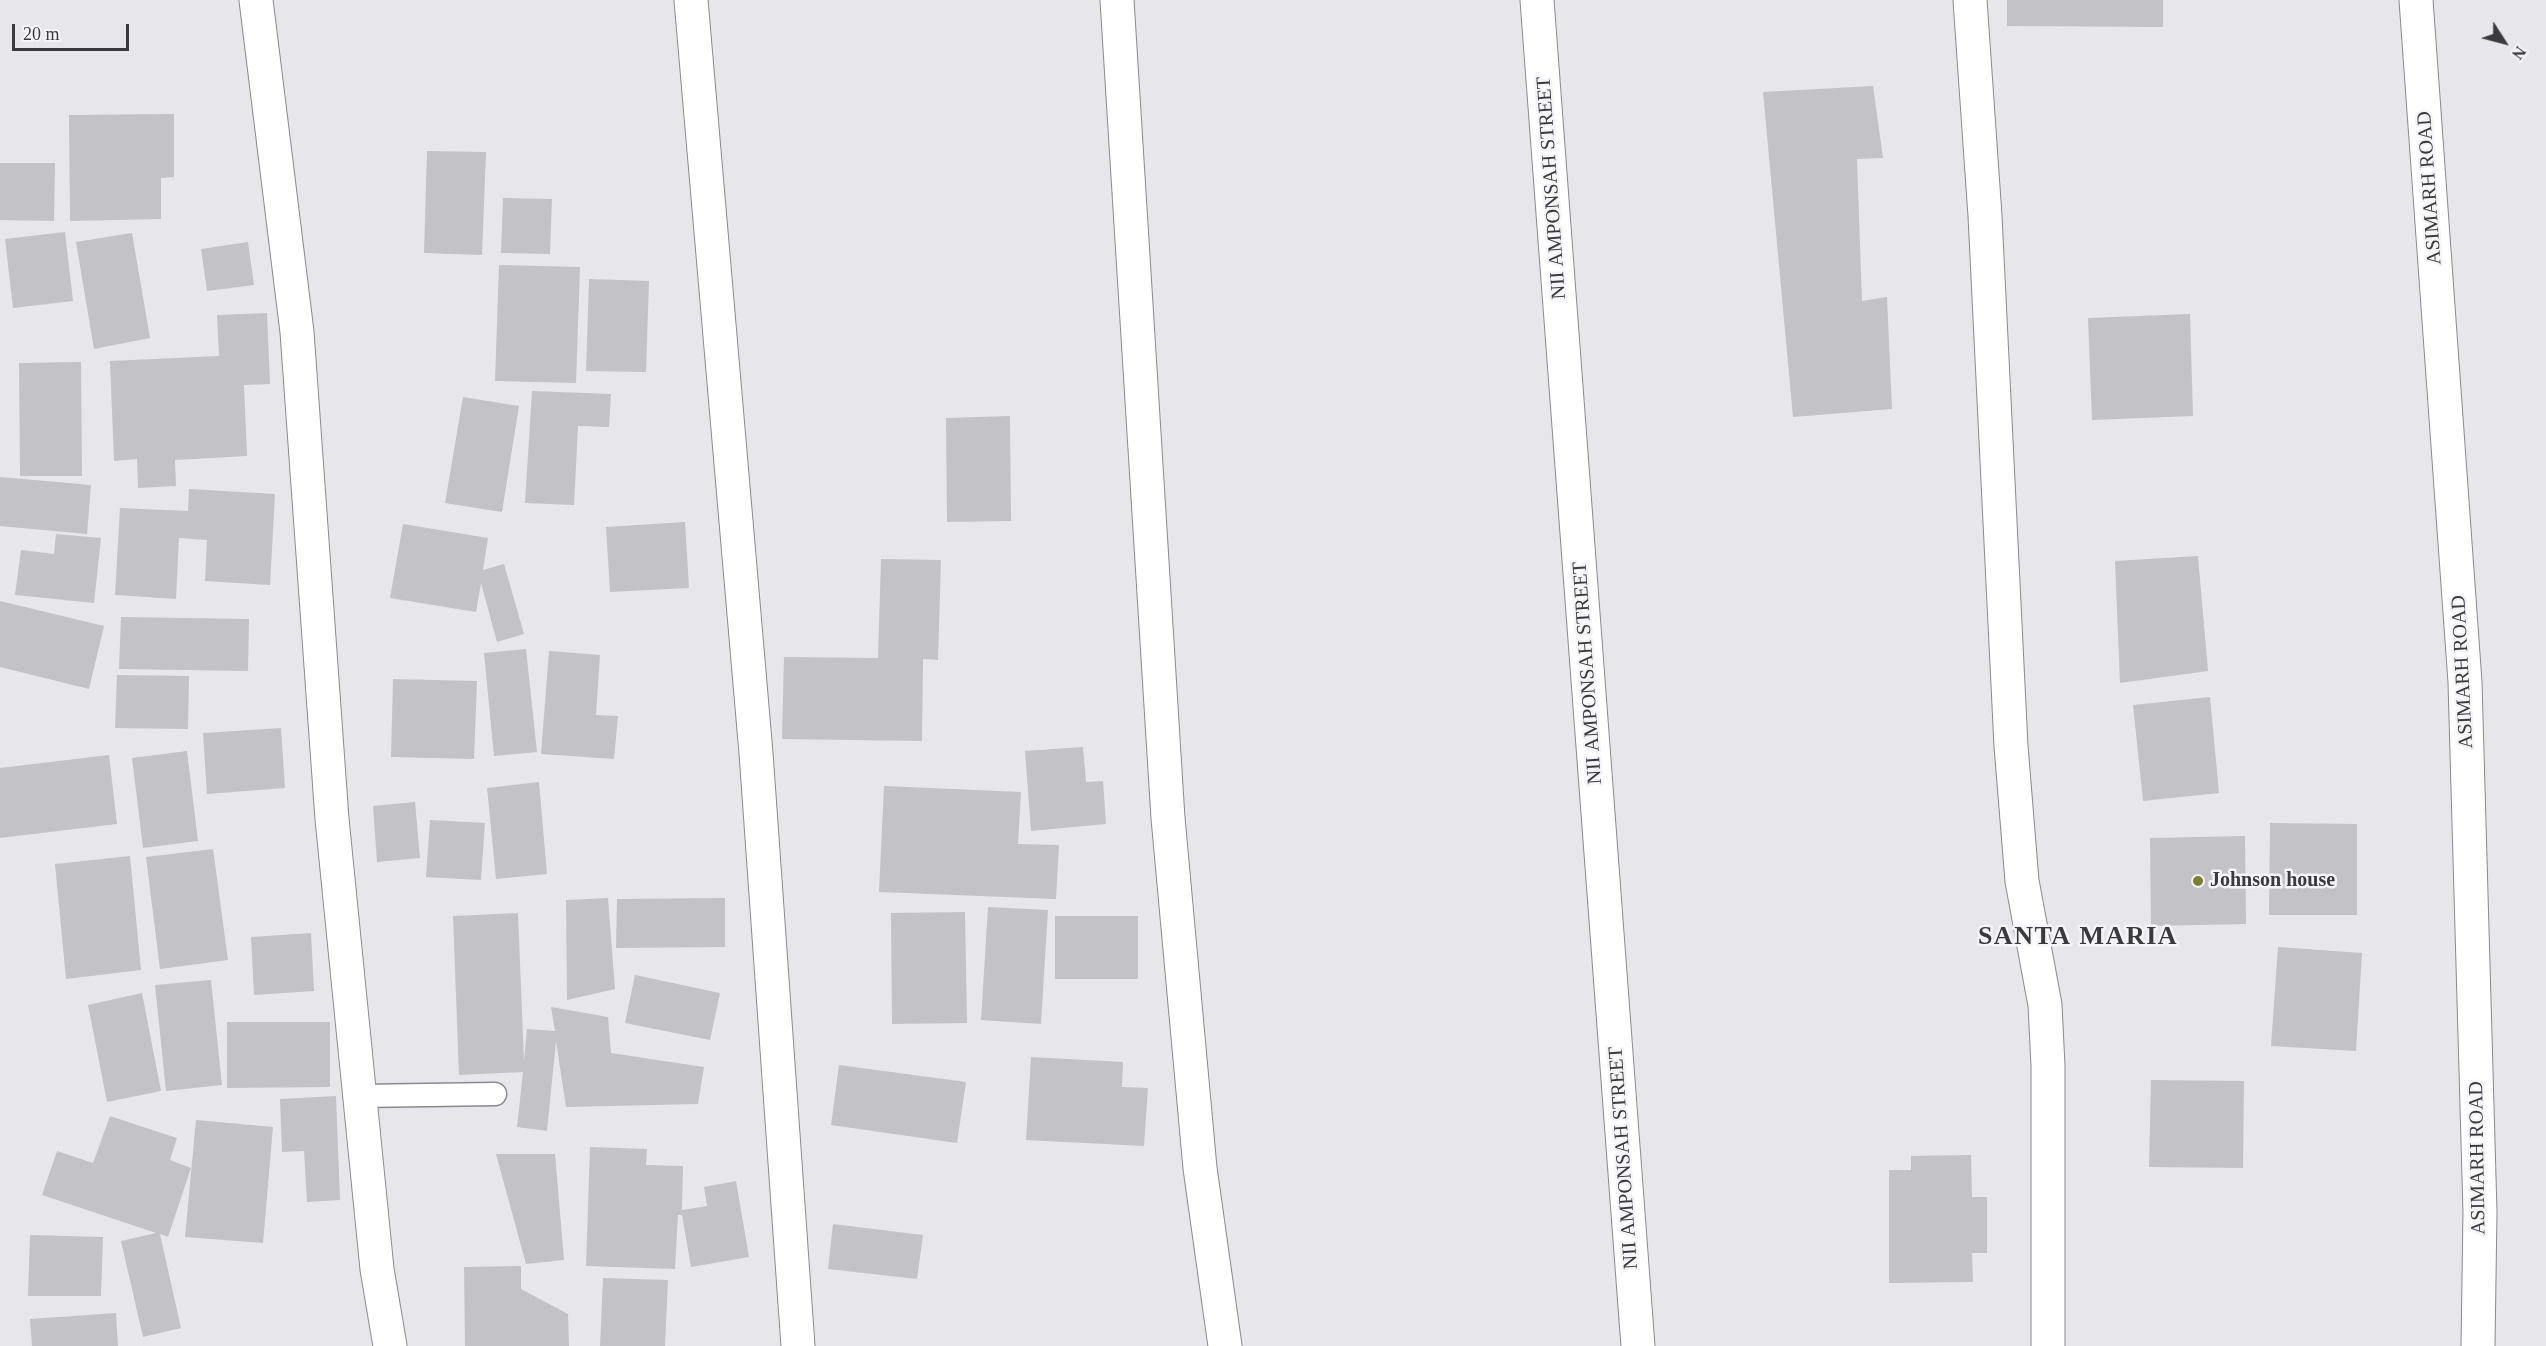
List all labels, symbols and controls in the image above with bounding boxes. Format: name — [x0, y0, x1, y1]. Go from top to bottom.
scale bar — [15, 12, 132, 50]
north arrow — [2474, 12, 2534, 72]
text: 20 m — [23, 24, 60, 44]
text: N — [2509, 43, 2529, 63]
street label: NII AMPONSAH STREET — [1532, 76, 1572, 300]
street label: ASIMARH ROAD — [2413, 110, 2447, 266]
street label: NII AMPONSAH STREET — [1568, 561, 1608, 785]
street label: ASIMARH ROAD — [2447, 595, 2479, 749]
place label: Johnson house — [2210, 869, 2335, 893]
marker: Johnson house — [2191, 874, 2205, 888]
district label: SANTA MARIA — [1978, 921, 2178, 953]
street label: NII AMPONSAH STREET — [1604, 1046, 1644, 1270]
street label: ASIMARH ROAD — [2465, 1081, 2491, 1235]

